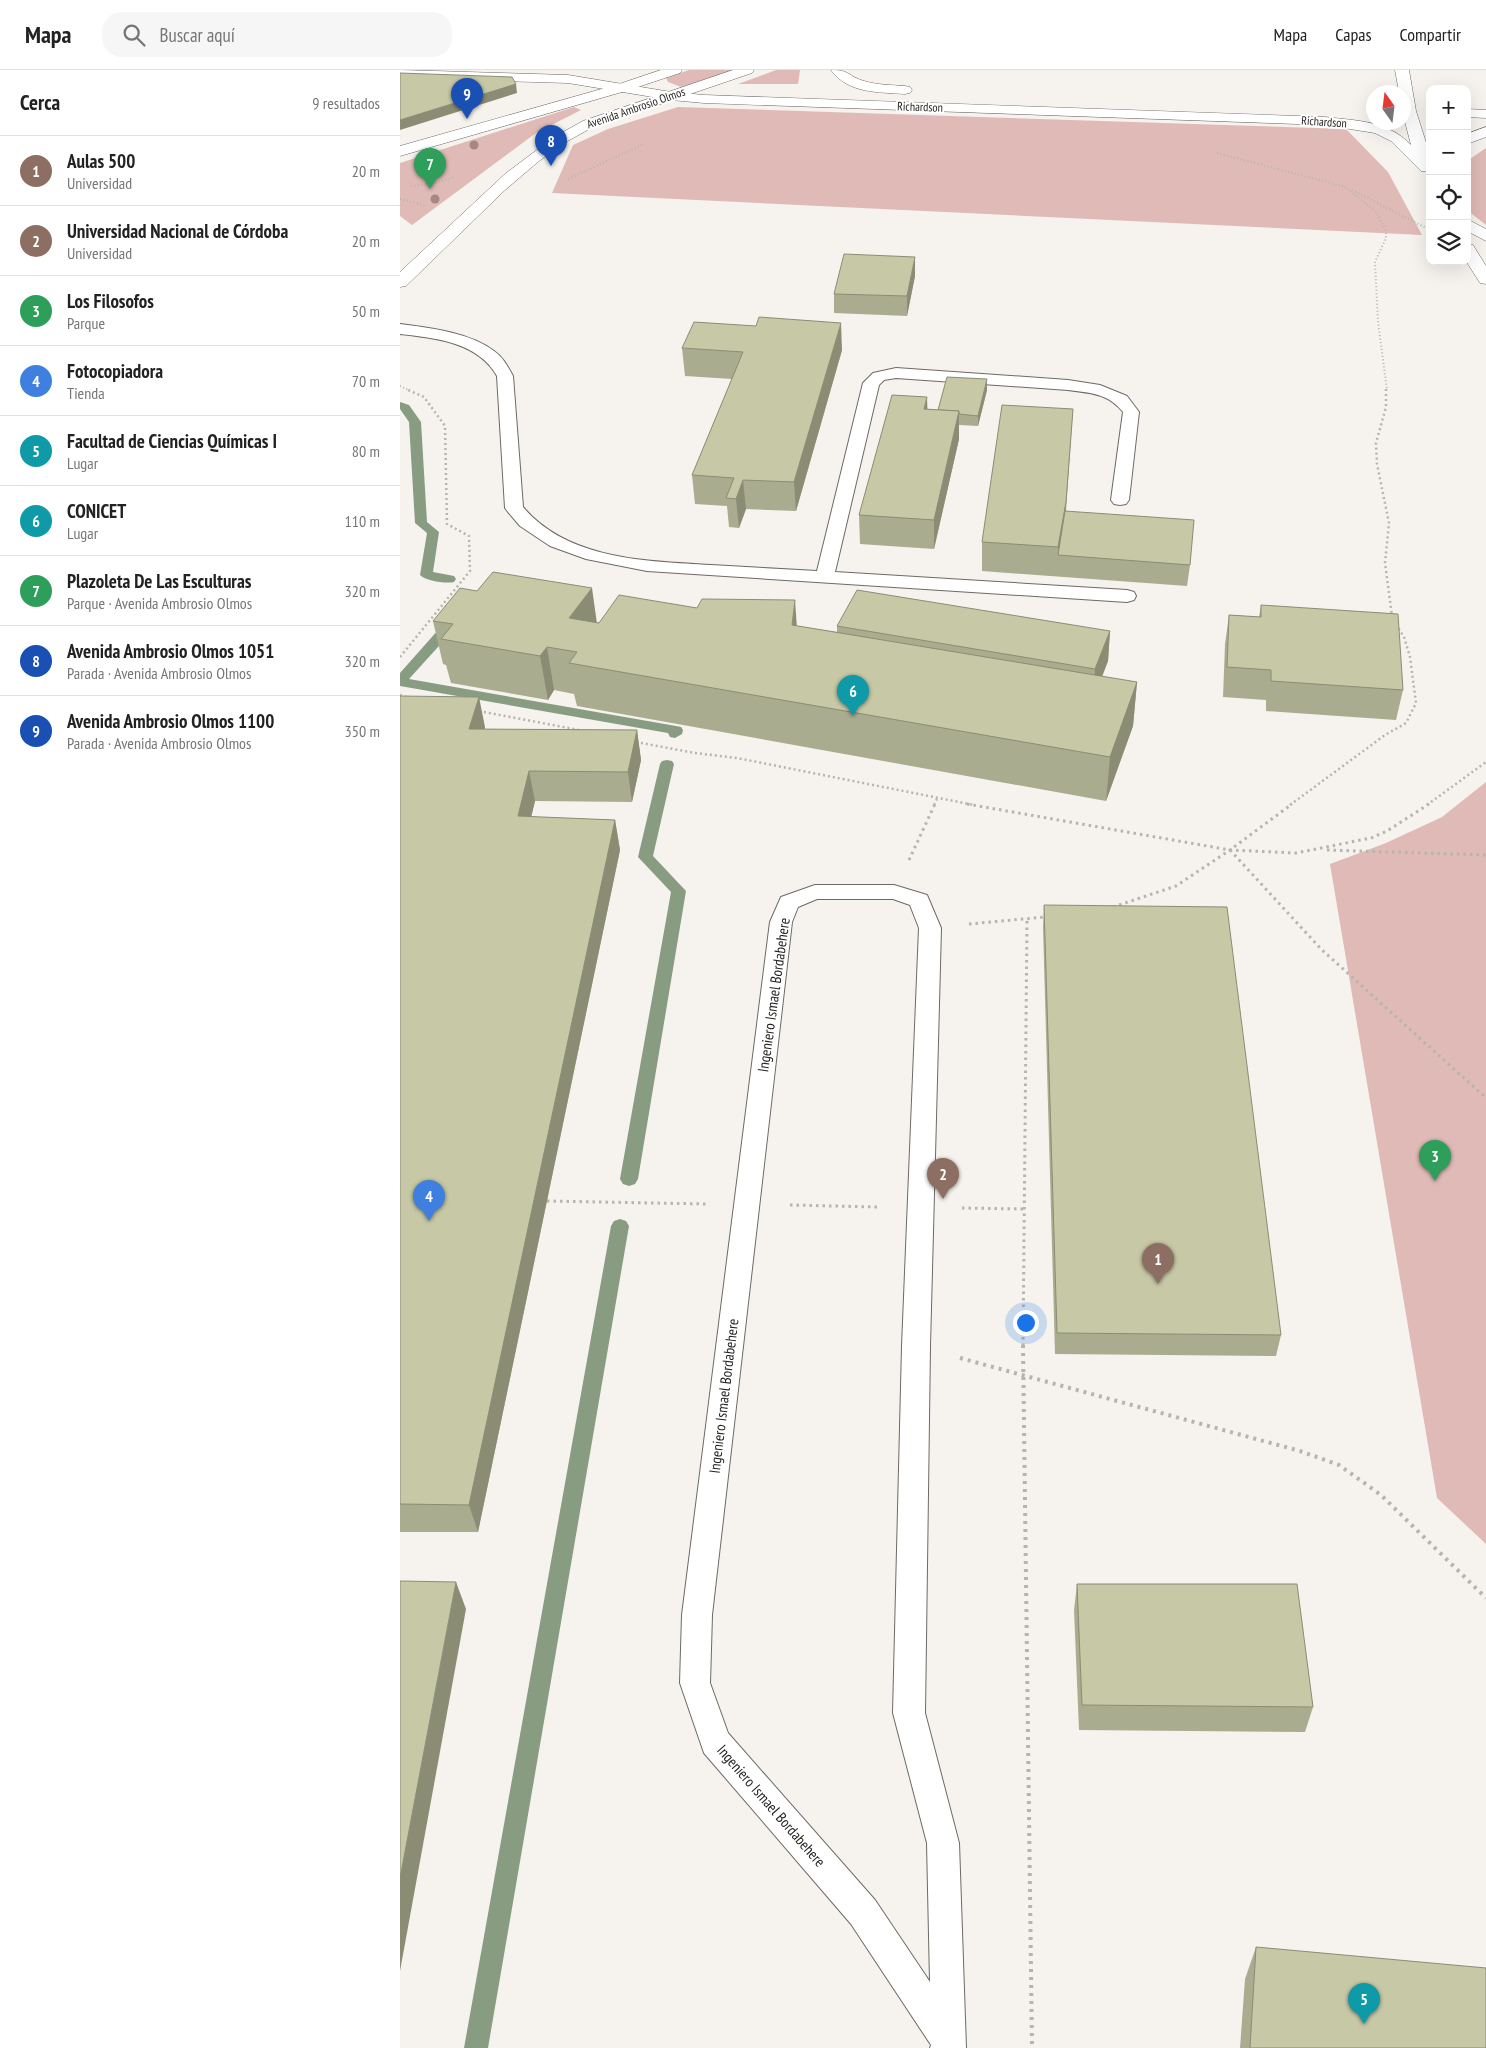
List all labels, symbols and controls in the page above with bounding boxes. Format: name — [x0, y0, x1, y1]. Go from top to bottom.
search box — [102, 12, 452, 57]
text: Mapa — [25, 19, 72, 50]
icon: search — [120, 21, 148, 49]
text: Buscar aquí — [160, 23, 235, 47]
text: Mapa — [1274, 23, 1307, 46]
text: Capas — [1335, 23, 1372, 46]
text: Compartir — [1400, 23, 1461, 46]
pin: 9 — [451, 78, 483, 119]
street label: Avenida Ambrosio Olmos — [585, 84, 687, 131]
north arrow — [1366, 85, 1411, 130]
map controls — [1426, 85, 1471, 265]
button: + — [1426, 85, 1471, 130]
text: Cerca — [20, 89, 60, 116]
text: 9 resultados — [312, 93, 380, 113]
street label: Richardson — [897, 98, 943, 115]
street label: Richardson — [1301, 112, 1347, 131]
pin: 8 — [535, 125, 567, 166]
button: − — [1426, 130, 1471, 175]
pin: 7 — [414, 148, 446, 189]
text: Aulas 500 — [67, 149, 135, 173]
text: 1 — [32, 161, 40, 181]
text: 20 m — [352, 161, 380, 181]
text: Universidad — [67, 173, 132, 193]
button: locate — [1426, 175, 1471, 220]
text: Universidad Nacional de Córdoba — [67, 219, 288, 243]
button: layers — [1426, 220, 1471, 265]
text: 2 — [32, 231, 40, 251]
text: 20 m — [352, 231, 380, 251]
text: Universidad — [67, 243, 132, 263]
text: Los Filosofos — [67, 289, 154, 313]
text: 3 — [32, 301, 40, 321]
text: 50 m — [352, 301, 380, 321]
text: Parque — [67, 313, 105, 333]
text: Fotocopiadora — [67, 359, 163, 383]
text: 4 — [32, 371, 40, 391]
text: 70 m — [352, 371, 380, 391]
text: Tienda — [67, 383, 105, 403]
text: Facultad de Ciencias Químicas I — [67, 429, 277, 453]
text: 5 — [32, 441, 40, 461]
text: 80 m — [352, 441, 380, 461]
text: Lugar — [67, 453, 98, 473]
text: CONICET — [67, 499, 126, 523]
text: 6 — [32, 511, 40, 531]
text: 110 m — [345, 511, 380, 531]
text: Lugar — [67, 523, 98, 543]
text: Plazoleta De Las Esculturas — [67, 569, 251, 593]
text: 7 — [32, 581, 40, 601]
text: 320 m — [345, 581, 380, 601]
text: Parque · Avenida Ambrosio Olmos — [67, 593, 252, 613]
text: Avenida Ambrosio Olmos 1051 — [67, 639, 274, 663]
text: 8 — [32, 651, 40, 671]
text: 320 m — [345, 651, 380, 671]
text: Parada · Avenida Ambrosio Olmos — [67, 663, 251, 683]
pin: 6 — [837, 675, 869, 716]
text: Avenida Ambrosio Olmos 1100 — [67, 709, 274, 733]
text: 9 — [32, 721, 40, 741]
text: 350 m — [345, 721, 380, 741]
text: Parada · Avenida Ambrosio Olmos — [67, 733, 251, 753]
street label: Ingeniero Ismael Bordabehere — [753, 917, 794, 1073]
pin: 3 — [1419, 1140, 1451, 1181]
pin: 2 — [927, 1158, 959, 1199]
pin: 4 — [413, 1180, 445, 1221]
pin: 1 — [1142, 1243, 1174, 1284]
your location — [1013, 1310, 1039, 1336]
street label: Ingeniero Ismael Bordabehere — [705, 1318, 742, 1474]
street label: Ingeniero Ismael Bordabehere — [713, 1741, 830, 1871]
pin: 5 — [1348, 1983, 1380, 2024]

